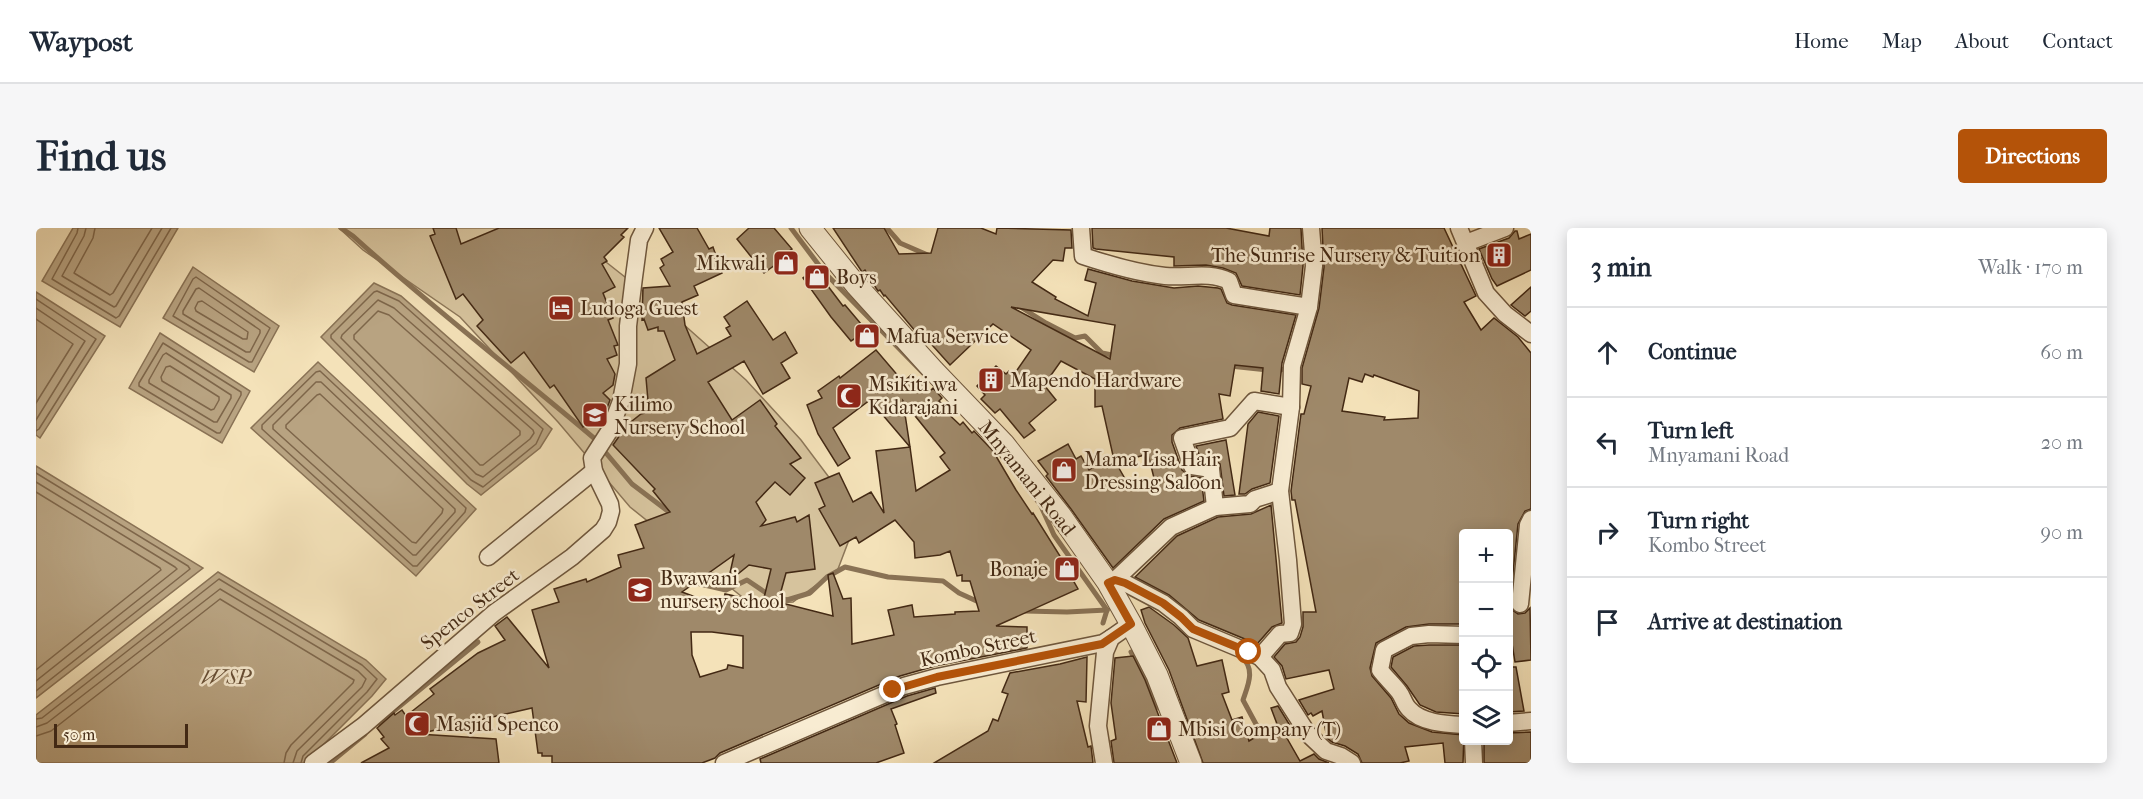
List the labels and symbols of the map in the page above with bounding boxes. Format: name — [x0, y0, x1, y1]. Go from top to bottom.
building icon: The Sunrise Nursery & Tuition — [1484, 240, 1514, 270]
place label: The Sunrise Nursery & Tuition — [1211, 244, 1480, 267]
shop icon: Mikwali — [771, 248, 801, 278]
place label: Mikwali — [696, 252, 766, 275]
shop icon: Boys — [802, 262, 832, 292]
place label: Boys — [836, 266, 877, 289]
hotel icon: Ludoga Guest — [546, 293, 576, 323]
place label: Ludoga Guest — [580, 297, 698, 320]
shop icon: Mafua Service — [852, 321, 882, 351]
place label: Mafua Service — [886, 325, 1009, 348]
building icon: Mapendo Hardware — [976, 365, 1006, 395]
place label: Mapendo Hardware — [1010, 369, 1182, 392]
place label: Msikiti wa Kidarajani — [868, 373, 958, 419]
mosque icon: Msikiti wa Kidarajani — [834, 381, 864, 411]
place label: Kilimo Nursery School — [614, 393, 746, 439]
school or university icon: Kilimo Nursery School — [580, 400, 610, 430]
street label: Mnyamani Road — [974, 416, 1081, 541]
place label: Mama Lisa Hair Dressing Saloon — [1084, 448, 1222, 494]
shop icon: Mama Lisa Hair Dressing Saloon — [1049, 455, 1079, 485]
shop icon: Bonaje — [1052, 554, 1082, 584]
place label: Bonaje — [989, 558, 1048, 581]
street label: Spenco Street — [416, 563, 524, 655]
place label: Bwawani nursery school — [660, 567, 785, 613]
school or university icon: Bwawani nursery school — [625, 575, 655, 605]
street label: Kombo Street — [918, 624, 1038, 672]
route start — [1235, 638, 1261, 664]
water label: WSP — [201, 665, 252, 689]
route end — [879, 676, 905, 702]
mosque icon: Masjid Spenco — [402, 709, 432, 739]
place label: Masjid Spenco — [436, 713, 559, 736]
shop icon: Mbisi Company (T) — [1144, 714, 1174, 744]
place label: Mbisi Company (T) — [1178, 718, 1341, 741]
scale bar — [54, 721, 188, 748]

